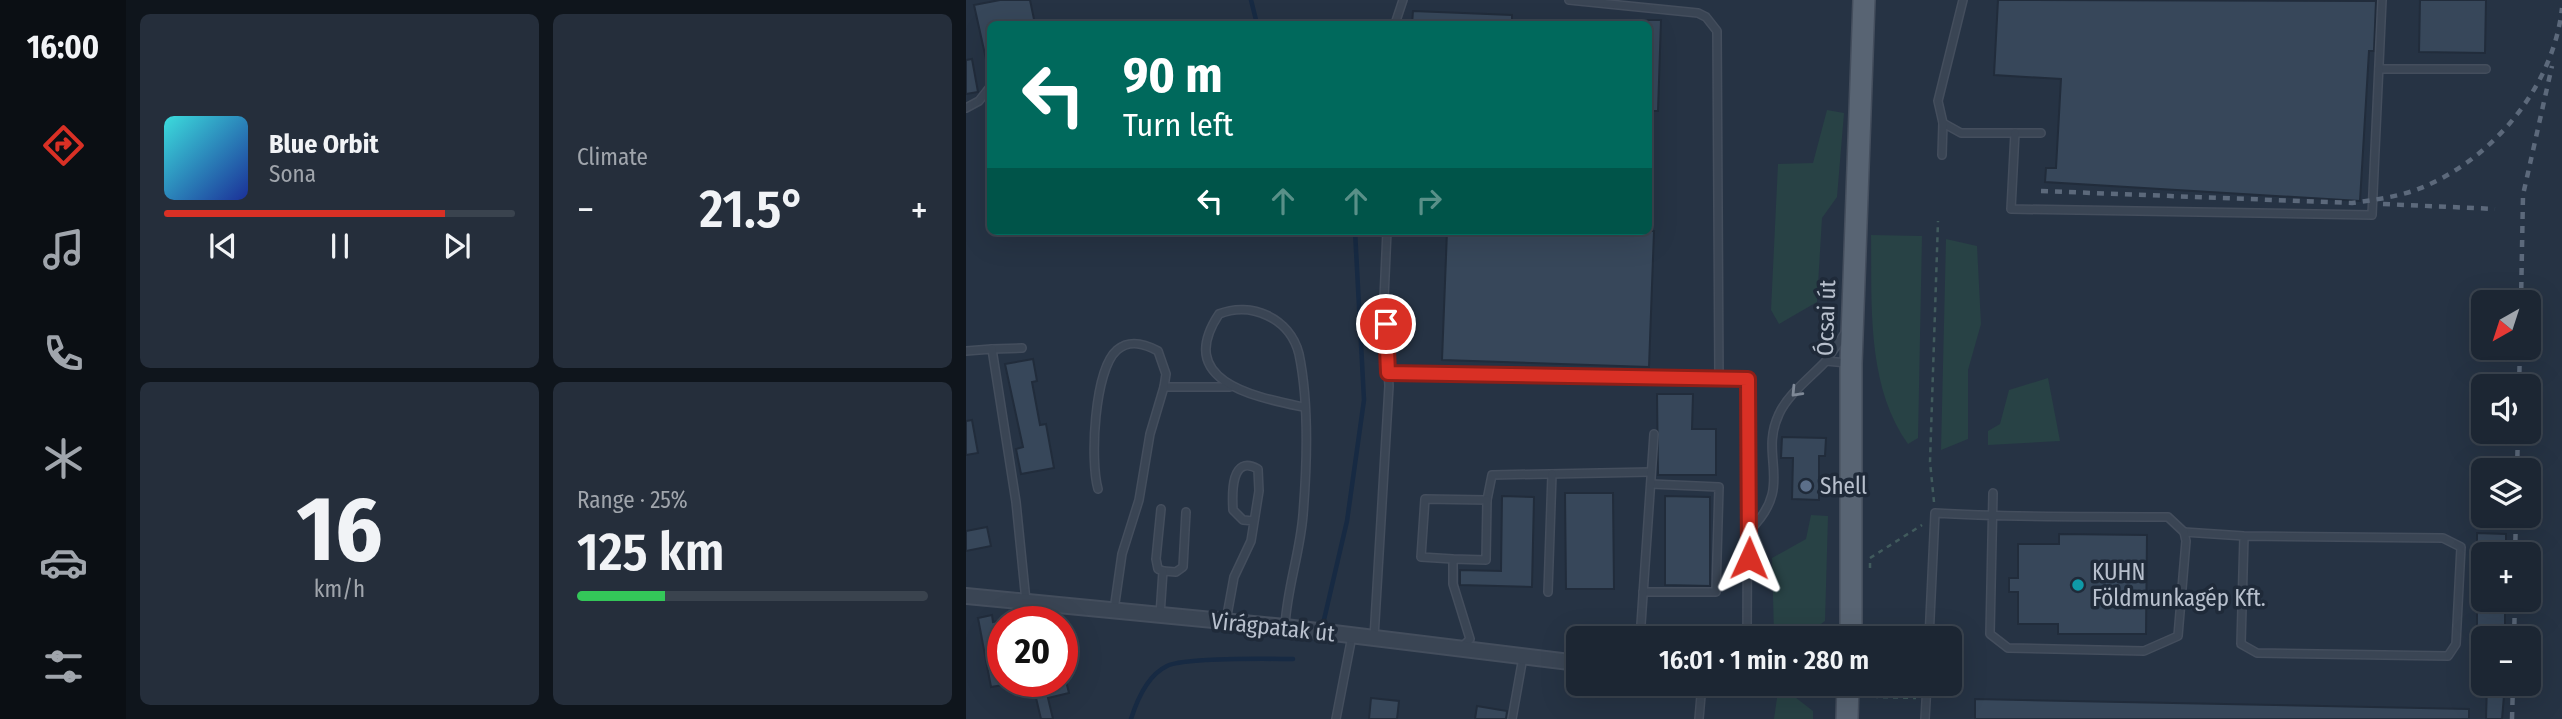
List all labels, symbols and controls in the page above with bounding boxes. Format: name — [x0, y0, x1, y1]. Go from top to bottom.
text: 16:00 — [27, 28, 99, 66]
text: 90 m — [1123, 46, 1223, 105]
icon: left — [1008, 49, 1099, 140]
text: Turn left — [1123, 106, 1233, 144]
icon: directions — [39, 121, 88, 170]
text: Blue Orbit — [269, 129, 379, 160]
text: Climate — [577, 143, 648, 171]
text: Sona — [269, 160, 316, 188]
text: 21.5° — [700, 178, 805, 241]
icon: left — [1191, 182, 1229, 220]
icon: ahead — [1264, 182, 1302, 220]
icon: ahead — [1337, 182, 1375, 220]
icon: right — [1410, 182, 1448, 220]
text: − — [577, 187, 594, 233]
text: + — [911, 187, 928, 233]
icon: music — [39, 225, 88, 274]
icon: previous — [204, 227, 242, 265]
icon: pause — [321, 227, 359, 265]
icon: next — [438, 227, 476, 265]
street label: Ócsai út — [1811, 279, 1841, 356]
north arrow — [2471, 290, 2541, 360]
map controls — [2471, 290, 2541, 696]
pin — [1356, 294, 1416, 354]
icon: arrive — [1367, 305, 1405, 343]
icon: phone — [39, 329, 88, 378]
button: sound — [2471, 374, 2541, 444]
one-way arrow — [1792, 384, 1805, 397]
icon: climate — [39, 434, 88, 483]
button: layers — [2471, 458, 2541, 528]
place label: Shell — [1820, 472, 1867, 500]
text: 16 — [296, 475, 383, 584]
marker: Shell — [1798, 478, 1814, 494]
text: Range · 25% — [577, 486, 688, 514]
text: 125 km — [577, 521, 724, 584]
position arrow — [1712, 521, 1786, 595]
icon: car — [39, 538, 88, 587]
button: + — [2471, 542, 2541, 612]
place label: KUHN Földmunkagép Kft. — [2092, 558, 2266, 612]
text: km/h — [314, 575, 365, 603]
marker: KUHN Földmunkagép Kft. — [2070, 577, 2086, 593]
speed limit sign: 20 — [987, 606, 1078, 697]
street label: Virágpatak út — [1210, 607, 1337, 647]
button: − — [2471, 626, 2541, 696]
icon: filters — [39, 642, 88, 691]
text: 16:01 · 1 min · 280 m — [1659, 645, 1869, 676]

